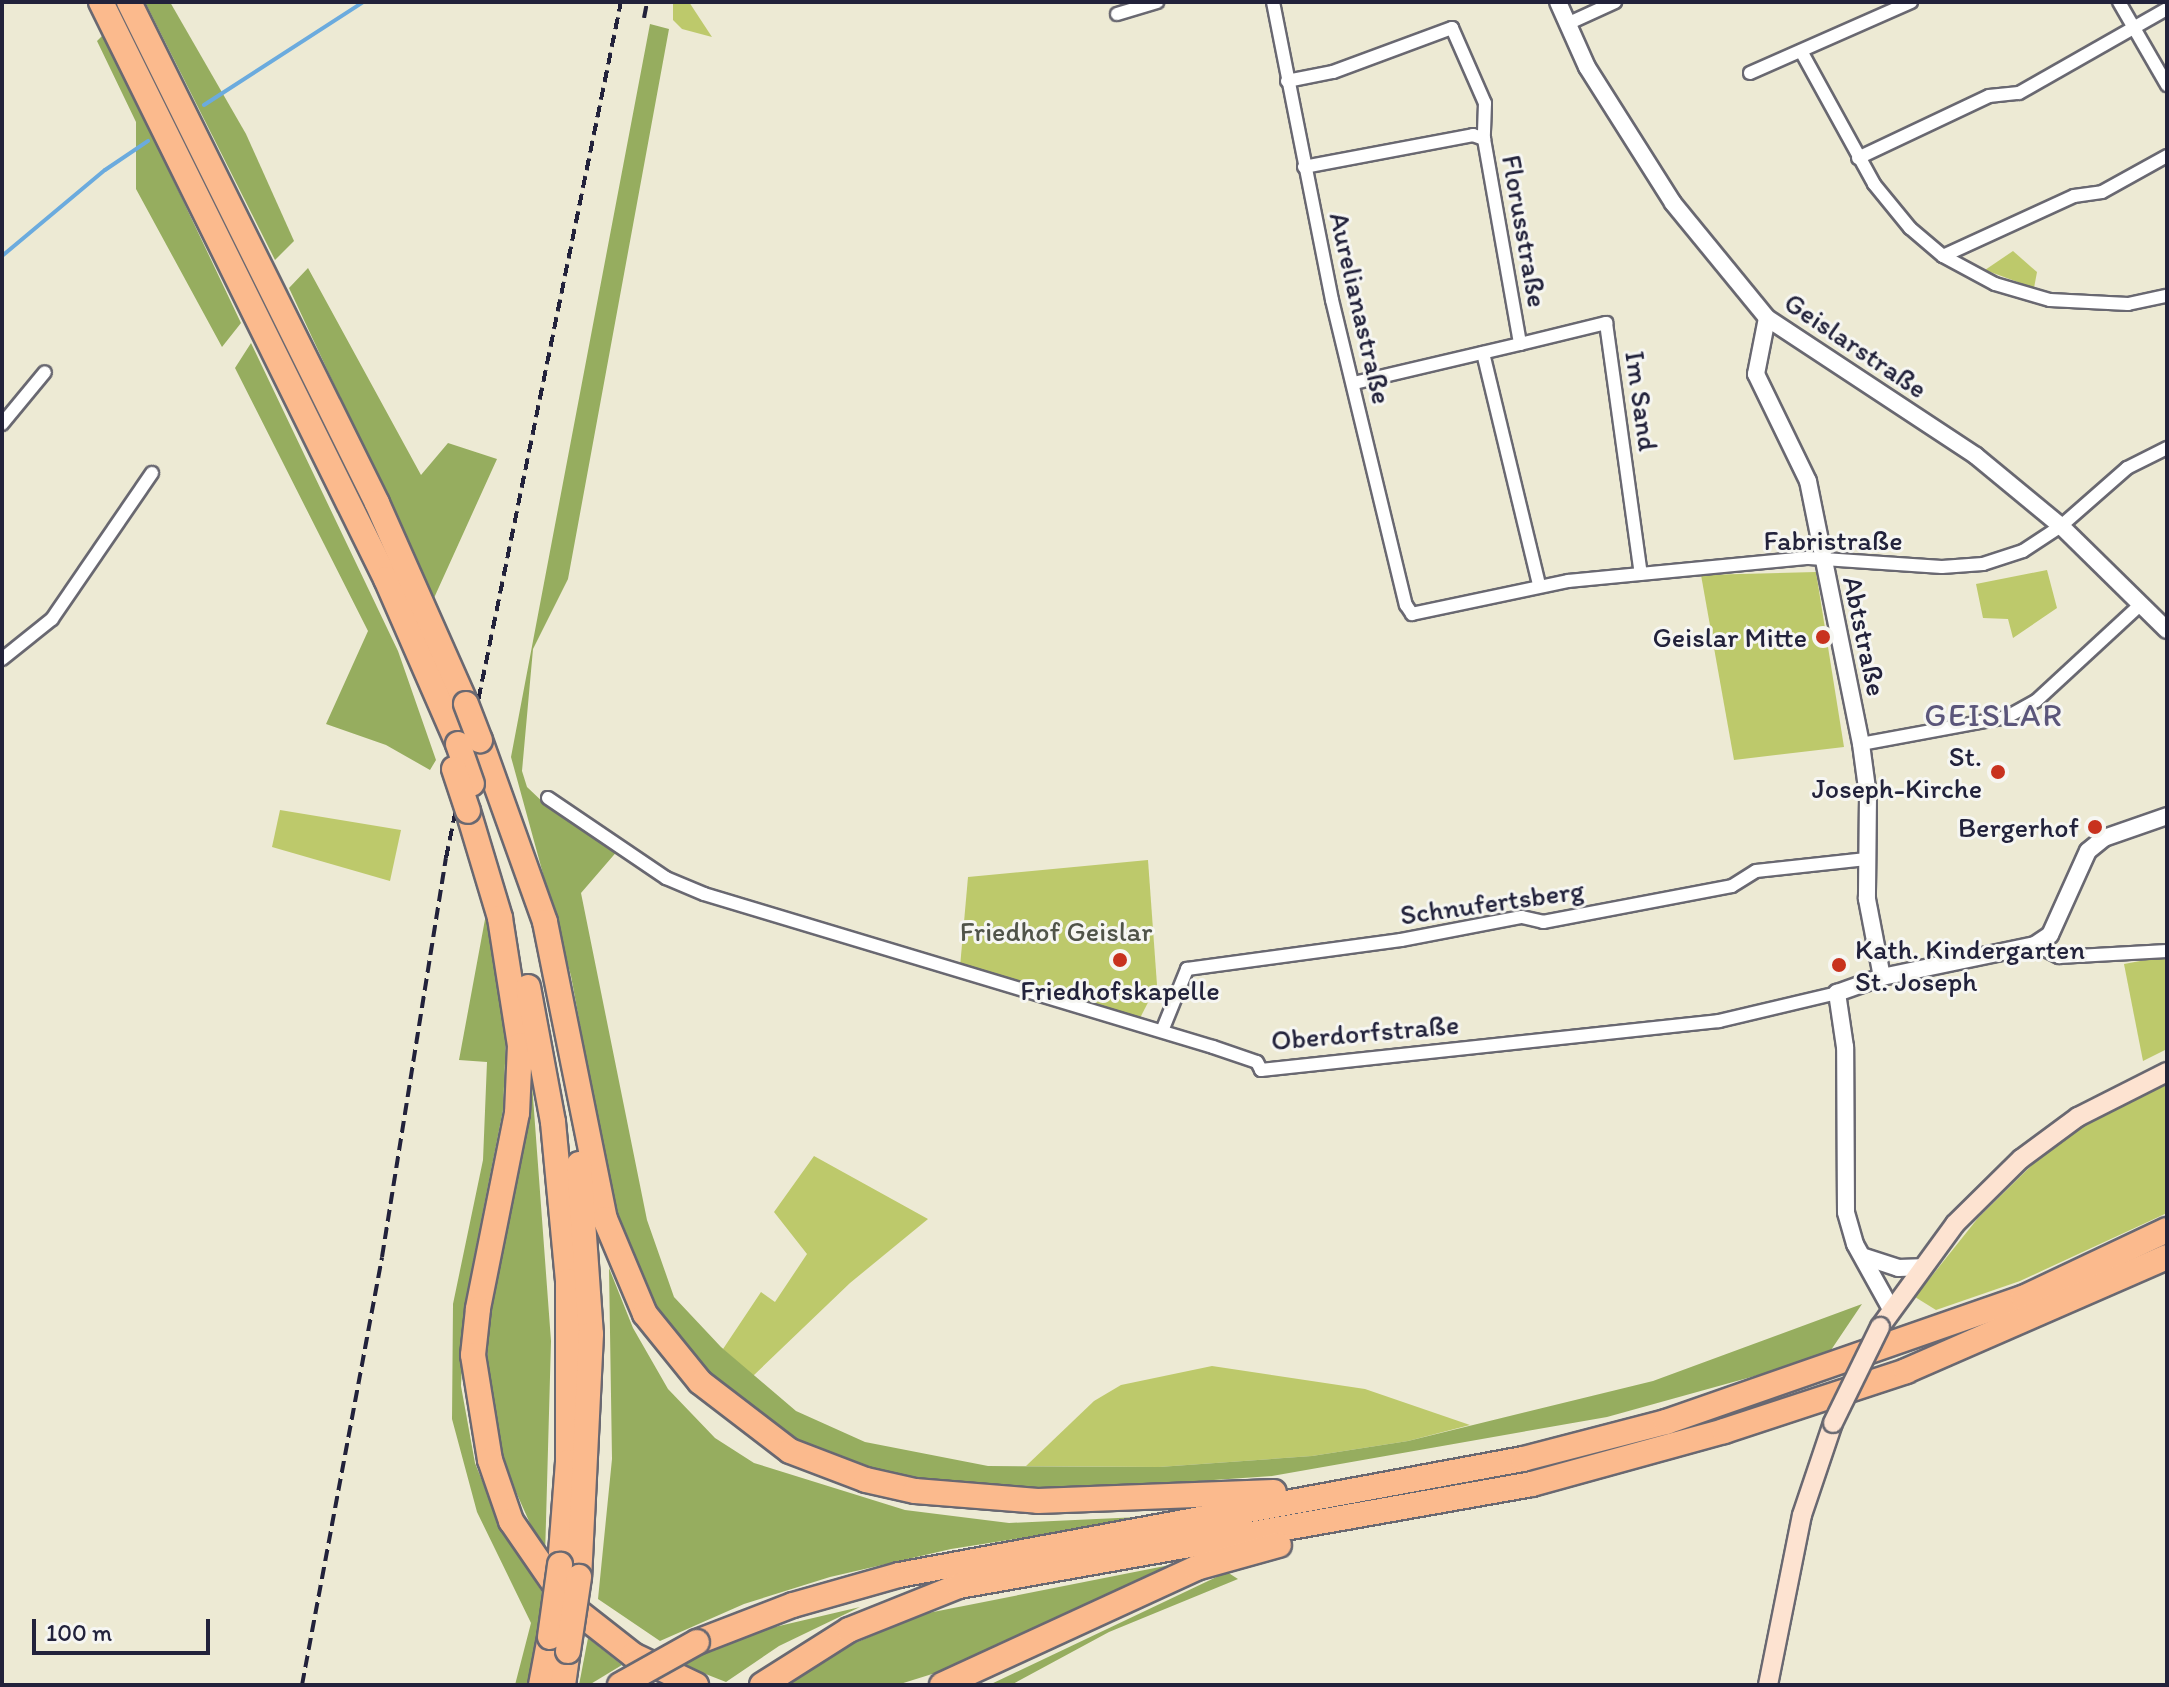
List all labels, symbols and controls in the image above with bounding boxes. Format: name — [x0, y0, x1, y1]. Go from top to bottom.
street label: Florusstraße — [1495, 152, 1555, 310]
street label: Aurelianastraße — [1323, 209, 1399, 407]
street label: Geislarstraße — [1778, 285, 1934, 405]
street label: Im Sand — [1618, 348, 1666, 454]
street label: Fabristraße — [1763, 523, 1903, 557]
street label: Abtstraße — [1836, 573, 1894, 699]
place label: Geislar Mitte — [1652, 620, 1807, 654]
marker: Geislar Mitte — [1814, 628, 1832, 646]
district label: GEISLAR — [1926, 696, 2062, 734]
place label: St. Joseph-Kirche — [1812, 739, 1982, 805]
marker: St. Joseph-Kirche — [1989, 763, 2007, 781]
place label: Bergerhof — [1958, 810, 2079, 844]
marker: Bergerhof — [2086, 818, 2104, 836]
street label: Schnufertsberg — [1398, 872, 1586, 932]
park label: Friedhof Geislar — [960, 914, 1152, 948]
place label: Kath. Kindergarten St. Joseph — [1855, 932, 2085, 998]
marker: Friedhofskapelle — [1111, 951, 1129, 969]
marker: Kath. Kindergarten St. Joseph — [1830, 956, 1848, 974]
place label: Friedhofskapelle — [1020, 973, 1220, 1007]
street label: Oberdorfstraße — [1270, 1007, 1460, 1057]
scale bar — [36, 1603, 214, 1653]
text: 100 m — [46, 1618, 112, 1647]

